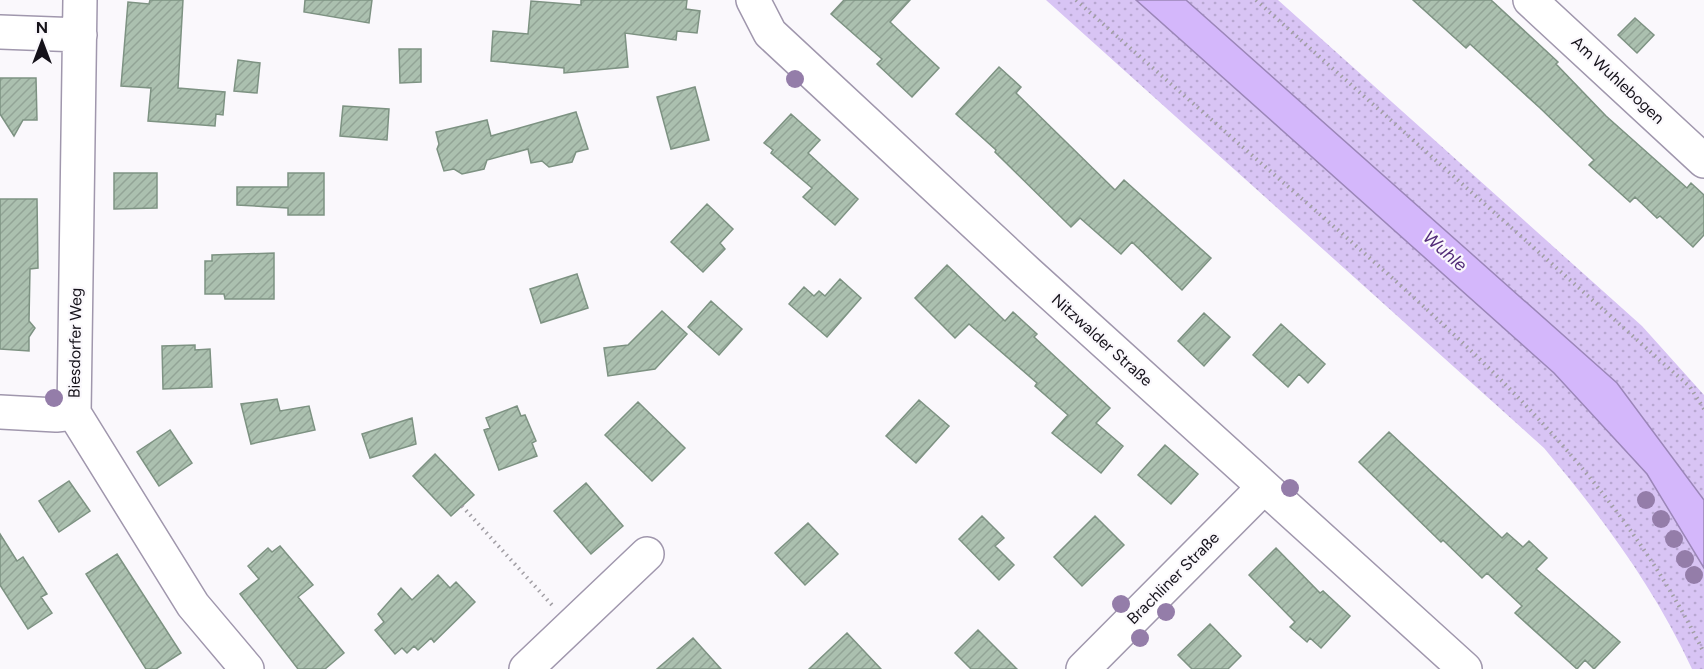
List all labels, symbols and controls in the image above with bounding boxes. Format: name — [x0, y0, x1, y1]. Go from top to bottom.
north arrow — [12, 12, 72, 72]
text: N — [36, 18, 48, 37]
street label: Am Wuhlebogen — [1568, 32, 1668, 128]
water label: Wuhle — [1418, 226, 1472, 276]
street label: Biesdorfer Weg — [65, 288, 85, 398]
street label: Nitzwalder Straße — [1048, 290, 1156, 390]
street label: Brachliner Straße — [1123, 528, 1223, 628]

